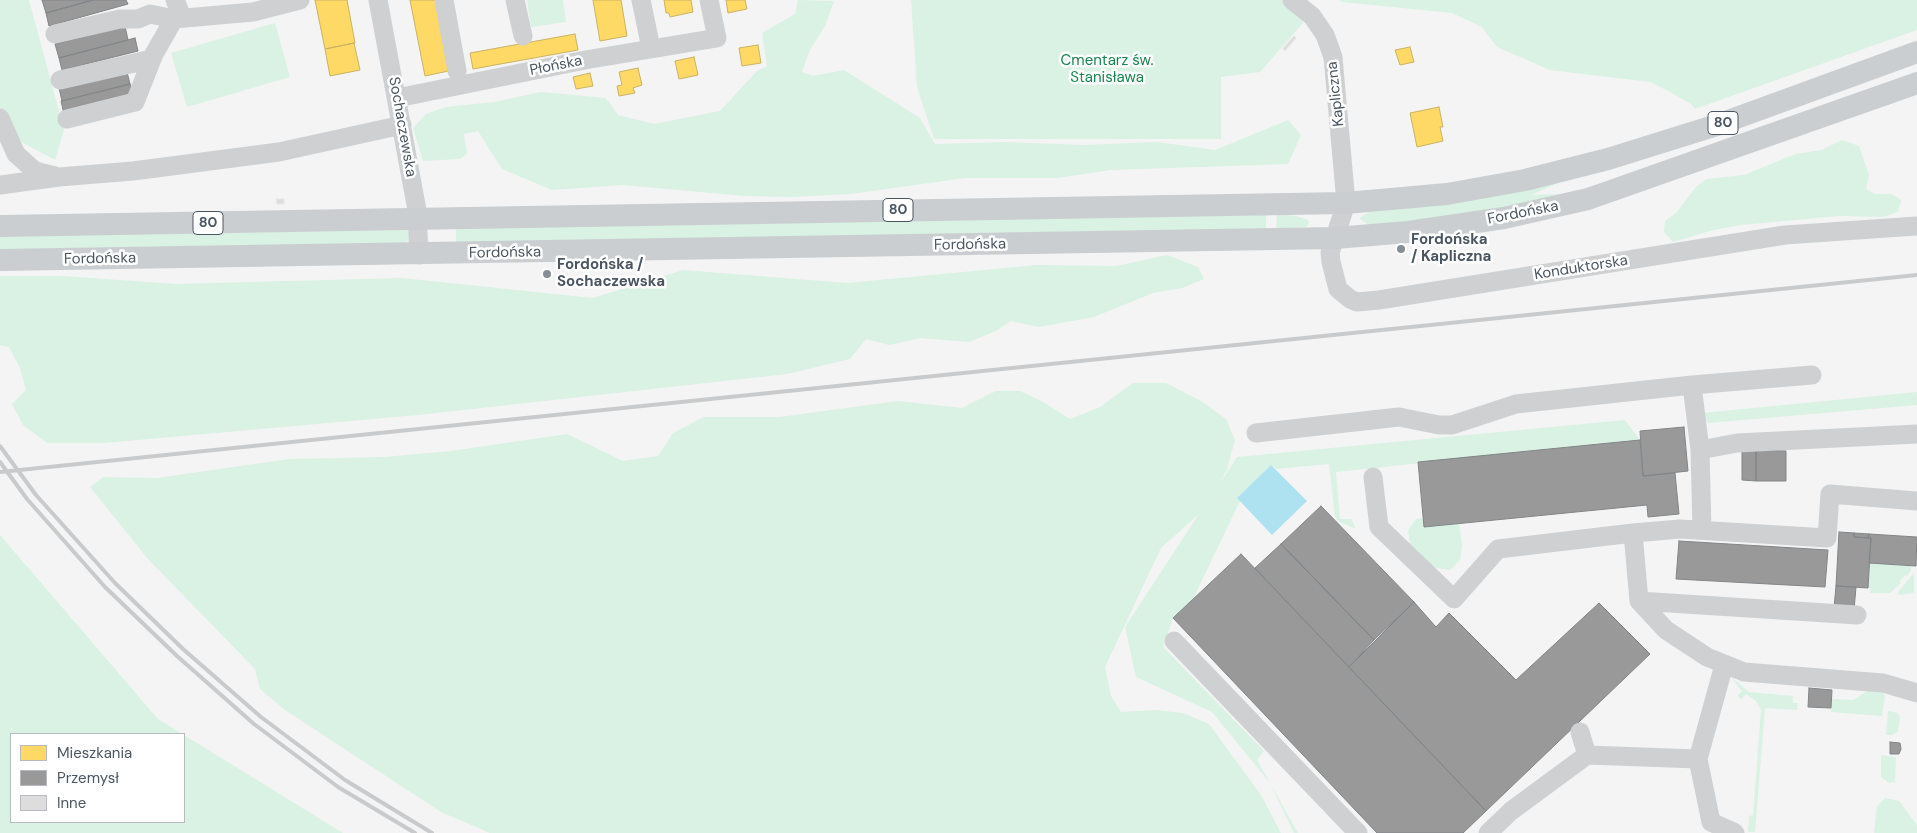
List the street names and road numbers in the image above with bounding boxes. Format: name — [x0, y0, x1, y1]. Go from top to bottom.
street label: Płońska — [528, 52, 584, 80]
street label: Kapliczna — [1324, 61, 1348, 127]
street label: Sochaczewska — [384, 76, 420, 178]
road number: 80 — [1708, 112, 1738, 134]
street label: Fordońska — [1486, 197, 1560, 229]
road number: 80 — [883, 198, 913, 222]
road number: 80 — [193, 212, 223, 234]
street label: Fordońska — [934, 235, 1006, 255]
street label: Fordońska — [469, 243, 541, 263]
street label: Fordońska — [64, 249, 136, 269]
street label: Konduktorska — [1533, 252, 1629, 284]

